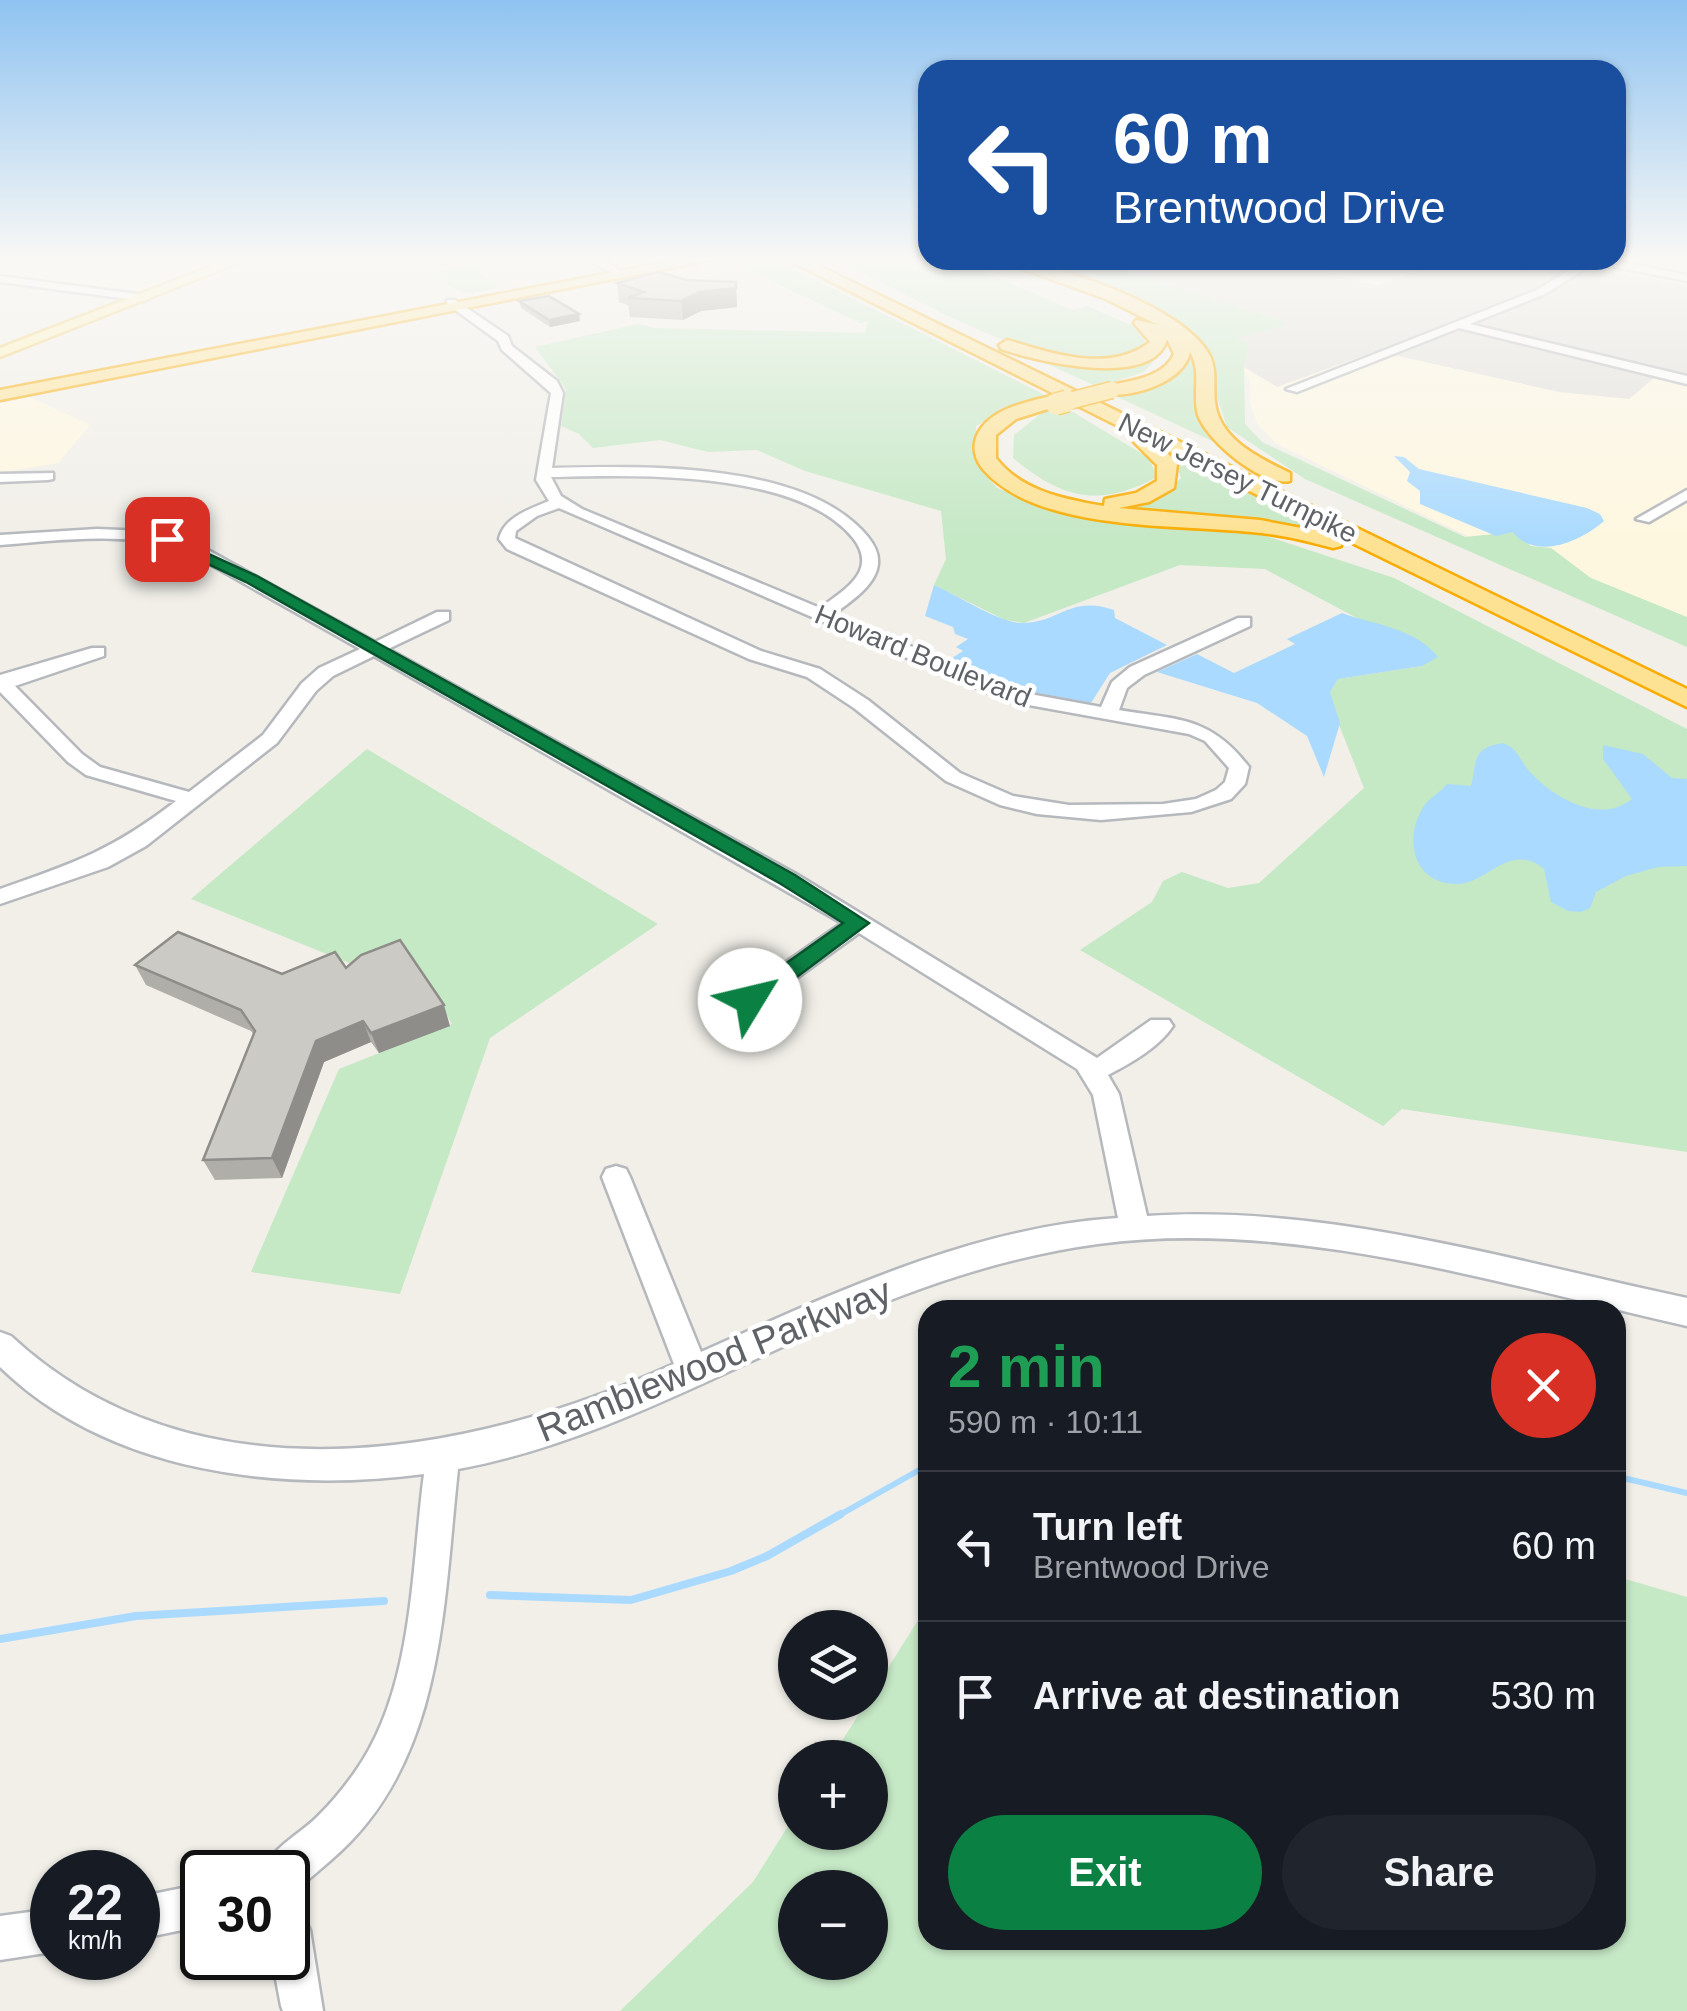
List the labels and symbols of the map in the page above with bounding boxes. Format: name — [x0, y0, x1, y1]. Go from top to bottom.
street label: New Jersey Turnpike — [1114, 407, 1362, 549]
pin — [125, 497, 210, 582]
street label: Howard Boulevard — [810, 598, 1036, 714]
position arrow — [698, 948, 802, 1052]
street label: Ramblewood Parkway — [531, 1270, 897, 1450]
speed limit sign: 30 — [180, 1850, 310, 1980]

